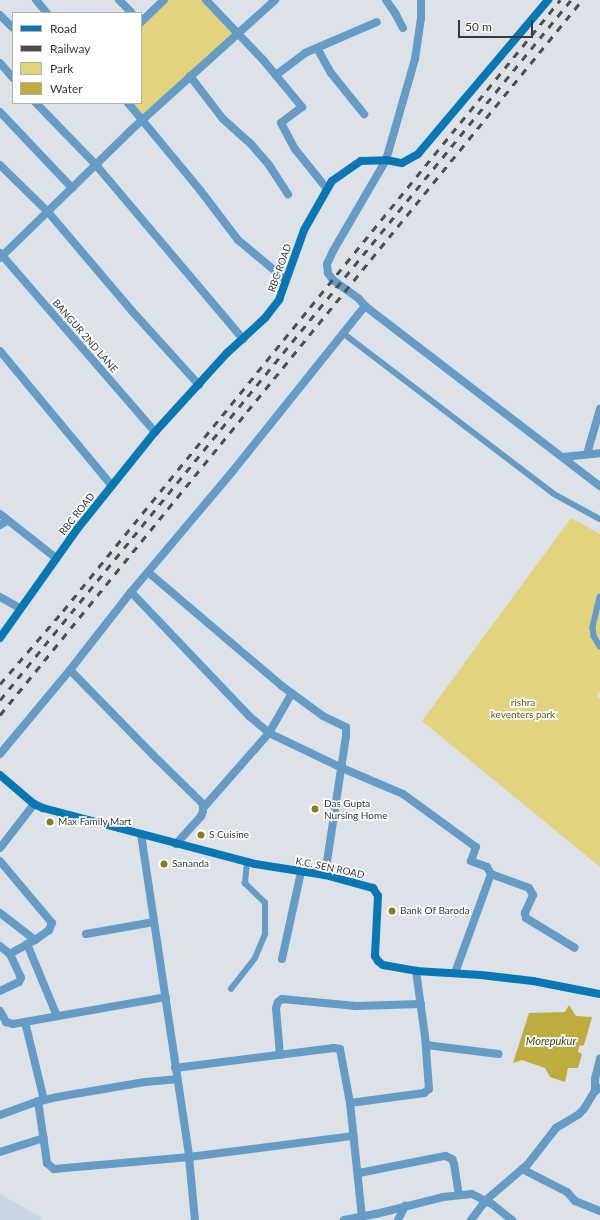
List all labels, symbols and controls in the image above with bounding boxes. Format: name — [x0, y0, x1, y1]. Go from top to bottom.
legend — [12, 12, 142, 104]
scale bar — [460, 12, 535, 38]
text: 50 m — [465, 19, 492, 34]
text: Road — [50, 21, 77, 36]
text: Railway — [50, 41, 90, 56]
text: Park — [50, 61, 73, 76]
text: Water — [50, 81, 83, 96]
street label: RBC ROAD — [266, 242, 294, 294]
street label: BANGUR 2ND LANE — [50, 297, 120, 375]
street label: RBC ROAD — [57, 490, 97, 538]
park label: rishra keventers park — [491, 696, 555, 720]
place label: Das Gupta Nursing Home — [324, 797, 387, 820]
marker: Das Gupta Nursing Home — [309, 803, 321, 815]
place label: Max Family Mart — [58, 816, 132, 828]
marker: Max Family Mart — [45, 817, 55, 827]
place label: S Cuisine — [209, 829, 249, 841]
marker: S Cuisine — [196, 830, 206, 840]
street label: K.C. SEN ROAD — [294, 855, 366, 881]
place label: Sananda — [172, 858, 209, 870]
marker: Sananda — [159, 859, 169, 869]
place label: Bank Of Baroda — [400, 905, 470, 917]
marker: Bank Of Baroda — [387, 906, 397, 916]
water label: Morepukur — [526, 1034, 576, 1048]

